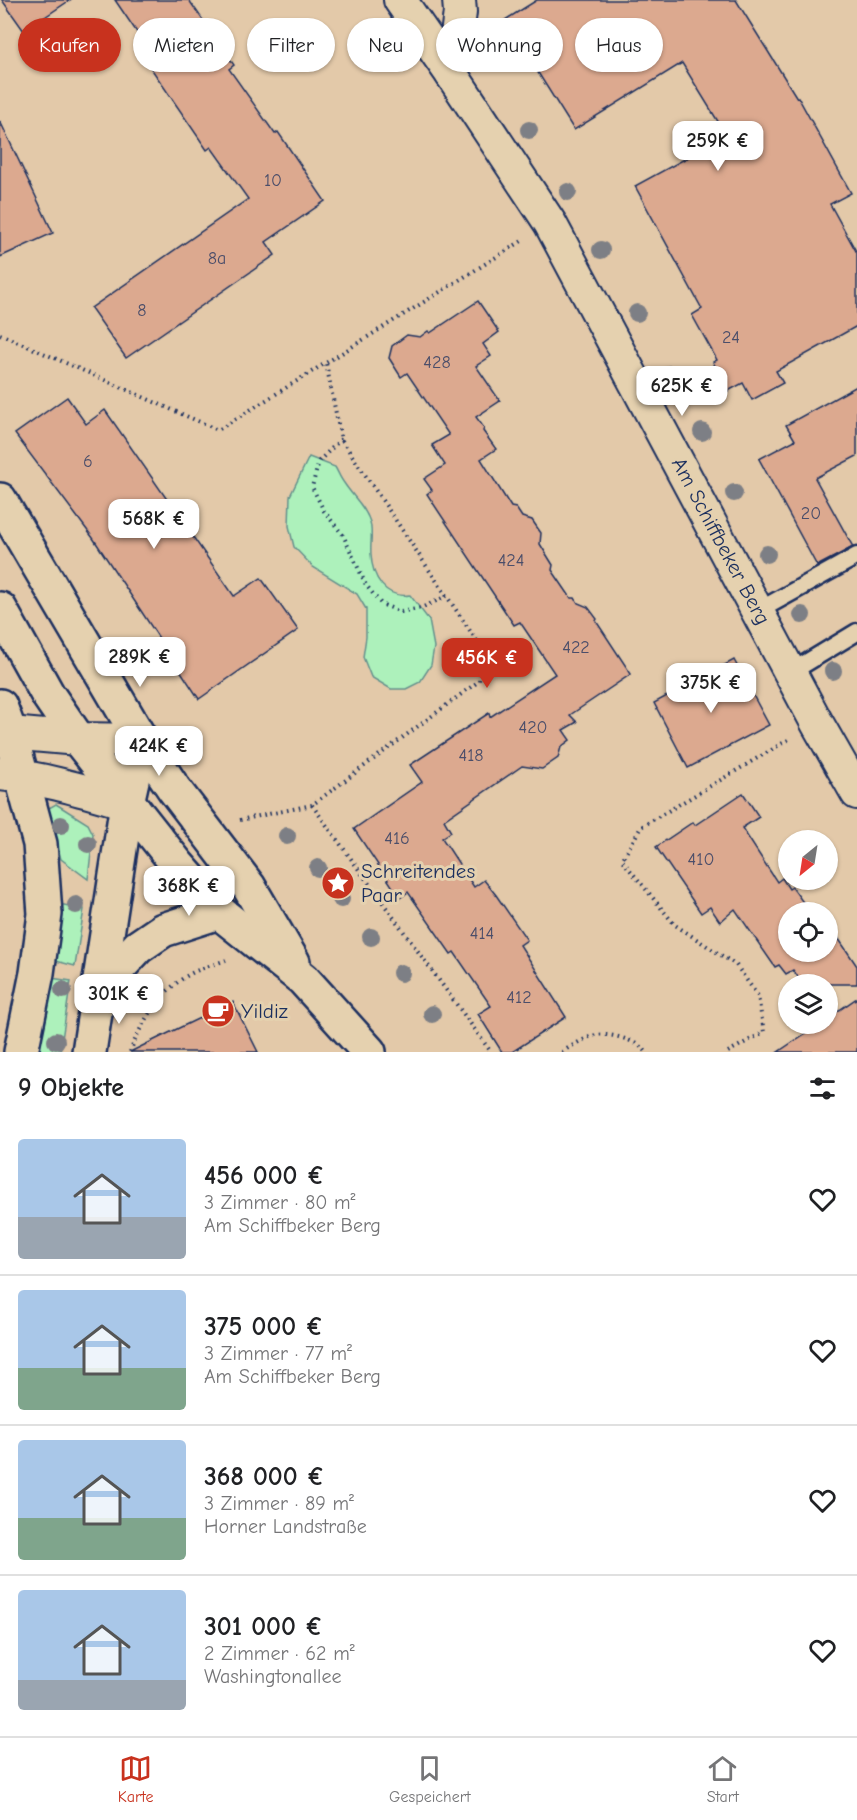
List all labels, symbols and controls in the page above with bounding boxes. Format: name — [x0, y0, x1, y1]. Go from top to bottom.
chip: Kaufen — [18, 18, 121, 72]
chip: Mieten — [133, 18, 235, 72]
chip: Filter — [247, 18, 335, 72]
chip: Neu — [347, 18, 424, 72]
chip: Wohnung — [436, 18, 563, 72]
chip: Haus — [575, 18, 663, 72]
pin: 259K € — [669, 121, 767, 172]
text: 259K € — [686, 129, 750, 152]
house number: 10 — [264, 170, 282, 191]
house number: 8a — [208, 248, 226, 269]
house number: 8 — [137, 300, 147, 321]
house number: 24 — [722, 327, 740, 348]
house number: 428 — [423, 352, 451, 373]
pin: 625K € — [633, 366, 731, 417]
text: 625K € — [650, 374, 714, 397]
house number: 6 — [83, 451, 93, 472]
street label: Am Schiffbeker Berg — [667, 453, 775, 629]
pin: 568K € — [105, 499, 203, 550]
house number: 20 — [801, 503, 821, 524]
text: 568K € — [122, 507, 186, 530]
house number: 424 — [498, 550, 524, 571]
pin: 289K € — [91, 637, 189, 688]
house number: 422 — [562, 637, 590, 658]
pin: 456K € — [438, 638, 536, 689]
text: 289K € — [109, 645, 171, 668]
text: 456K € — [456, 646, 518, 669]
pin: 375K € — [662, 663, 760, 714]
text: 375K € — [680, 671, 742, 694]
house number: 420 — [518, 717, 548, 738]
pin: 424K € — [110, 726, 208, 777]
text: 424K € — [129, 734, 189, 757]
house number: 418 — [458, 745, 484, 766]
house number: 416 — [384, 828, 410, 849]
north arrow — [778, 830, 838, 890]
map controls — [778, 830, 838, 1034]
house number: 410 — [688, 849, 714, 870]
place label: Schreitendes Paar — [361, 859, 475, 907]
place icon: Schreitendes Paar — [320, 865, 356, 901]
pin: 368K € — [140, 866, 238, 917]
text: 368K € — [158, 874, 220, 897]
button: locate — [778, 902, 838, 962]
house number: 414 — [470, 923, 494, 944]
pin: 301K € — [70, 974, 168, 1025]
button: layers — [778, 974, 838, 1034]
text: 301K € — [88, 982, 150, 1005]
house number: 412 — [506, 987, 532, 1008]
cafe icon: Yildiz — [200, 993, 236, 1029]
place label: Yildiz — [241, 999, 288, 1023]
icon: filters — [806, 1072, 839, 1105]
text: 9 Objekte — [18, 1073, 124, 1103]
text: 456 000 € — [204, 1161, 325, 1191]
icon: home — [66, 1163, 138, 1235]
icon: heart — [806, 1183, 839, 1216]
text: 3 Zimmer · 80 m² — [204, 1191, 356, 1214]
text: Am Schiffbeker Berg — [204, 1214, 381, 1237]
text: 375 000 € — [204, 1312, 323, 1342]
icon: home — [66, 1314, 138, 1386]
icon: heart — [806, 1334, 839, 1367]
text: 3 Zimmer · 77 m² — [204, 1342, 352, 1365]
text: Am Schiffbeker Berg — [204, 1365, 381, 1388]
text: 368 000 € — [204, 1462, 325, 1492]
icon: home — [66, 1464, 138, 1536]
icon: heart — [806, 1484, 839, 1517]
text: 3 Zimmer · 89 m² — [204, 1492, 354, 1515]
text: Horner Landstraße — [204, 1515, 367, 1538]
text: 301 000 € — [204, 1612, 323, 1642]
icon: home — [66, 1614, 138, 1686]
icon: heart — [806, 1634, 839, 1667]
text: 2 Zimmer · 62 m² — [204, 1642, 355, 1665]
text: Washingtonallee — [204, 1665, 341, 1688]
tab: Karte — [118, 1752, 154, 1806]
tab: Gespeichert — [389, 1752, 471, 1806]
tab: Start — [706, 1752, 739, 1806]

